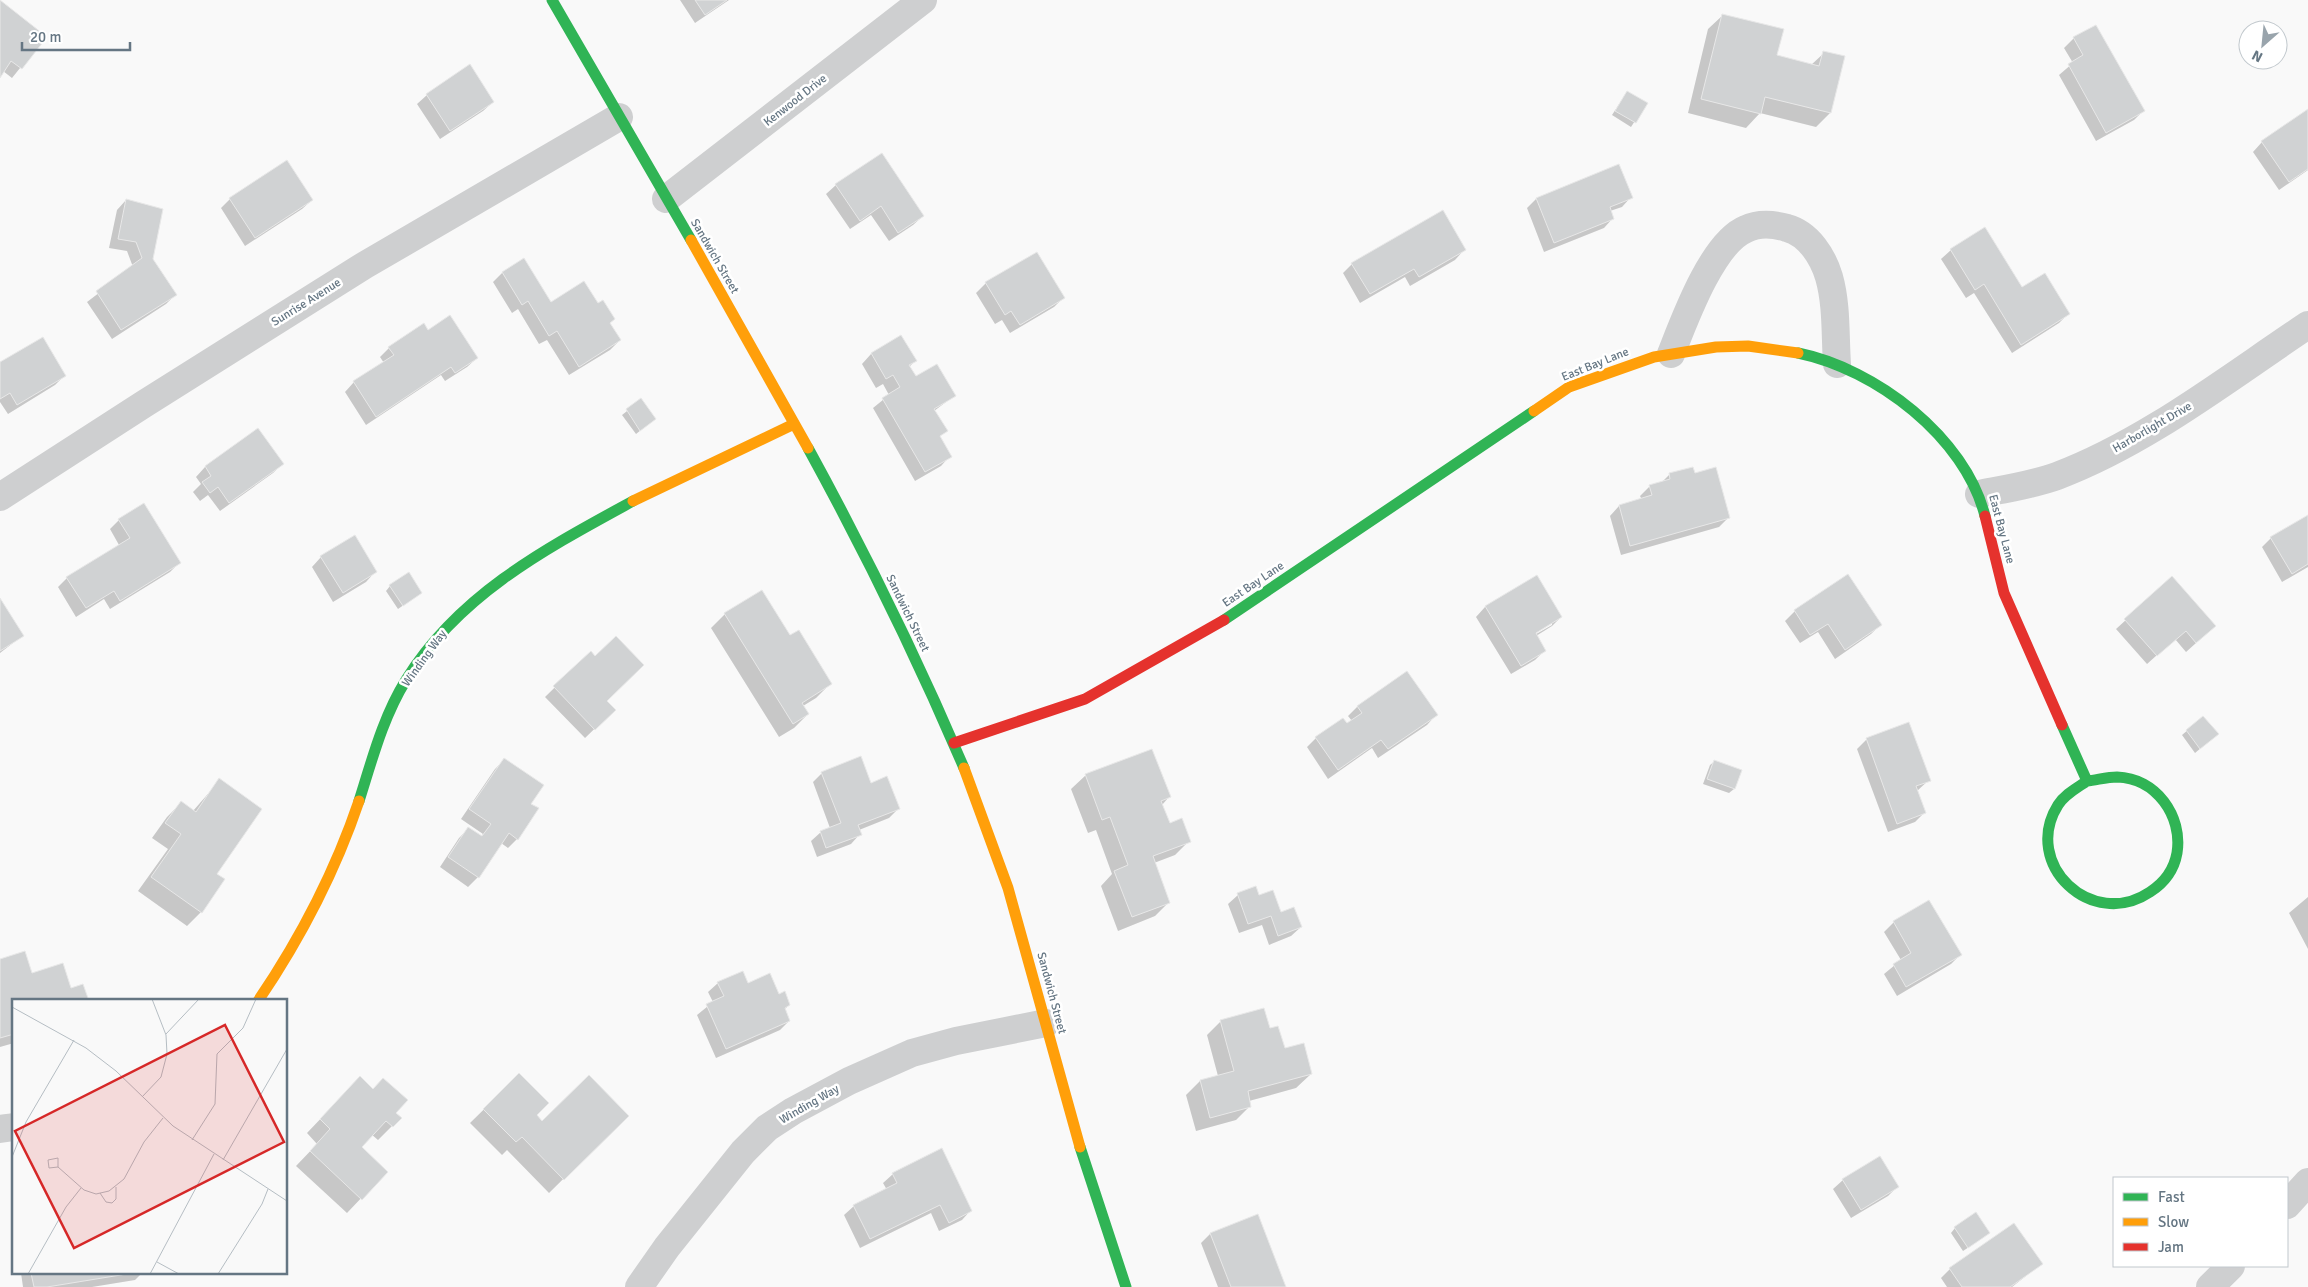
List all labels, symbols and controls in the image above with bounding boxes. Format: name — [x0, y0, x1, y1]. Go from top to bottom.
scale bar — [22, 20, 130, 52]
north arrow — [2238, 20, 2288, 70]
text: 20 m — [30, 28, 61, 46]
text: N — [2249, 46, 2266, 66]
street label: Kenwood Drive — [761, 71, 830, 130]
street label: Sandwich Street — [687, 216, 742, 296]
street label: Sunrise Avenue — [269, 275, 344, 330]
street label: East Bay Lane — [1559, 344, 1631, 385]
street label: Harborlight Drive — [2110, 399, 2194, 456]
street label: East Bay Lane — [1985, 493, 2018, 565]
street label: East Bay Lane — [1220, 558, 1287, 611]
street label: Sandwich Street — [882, 572, 933, 654]
street label: Winding Way — [399, 627, 450, 690]
street label: Sandwich Street — [1033, 951, 1070, 1036]
inset map — [12, 999, 288, 1274]
street label: Winding Way — [777, 1081, 842, 1128]
legend — [2113, 1177, 2288, 1267]
text: Fast — [2158, 1188, 2185, 1206]
text: Slow — [2158, 1213, 2189, 1231]
text: Jam — [2158, 1238, 2184, 1256]

